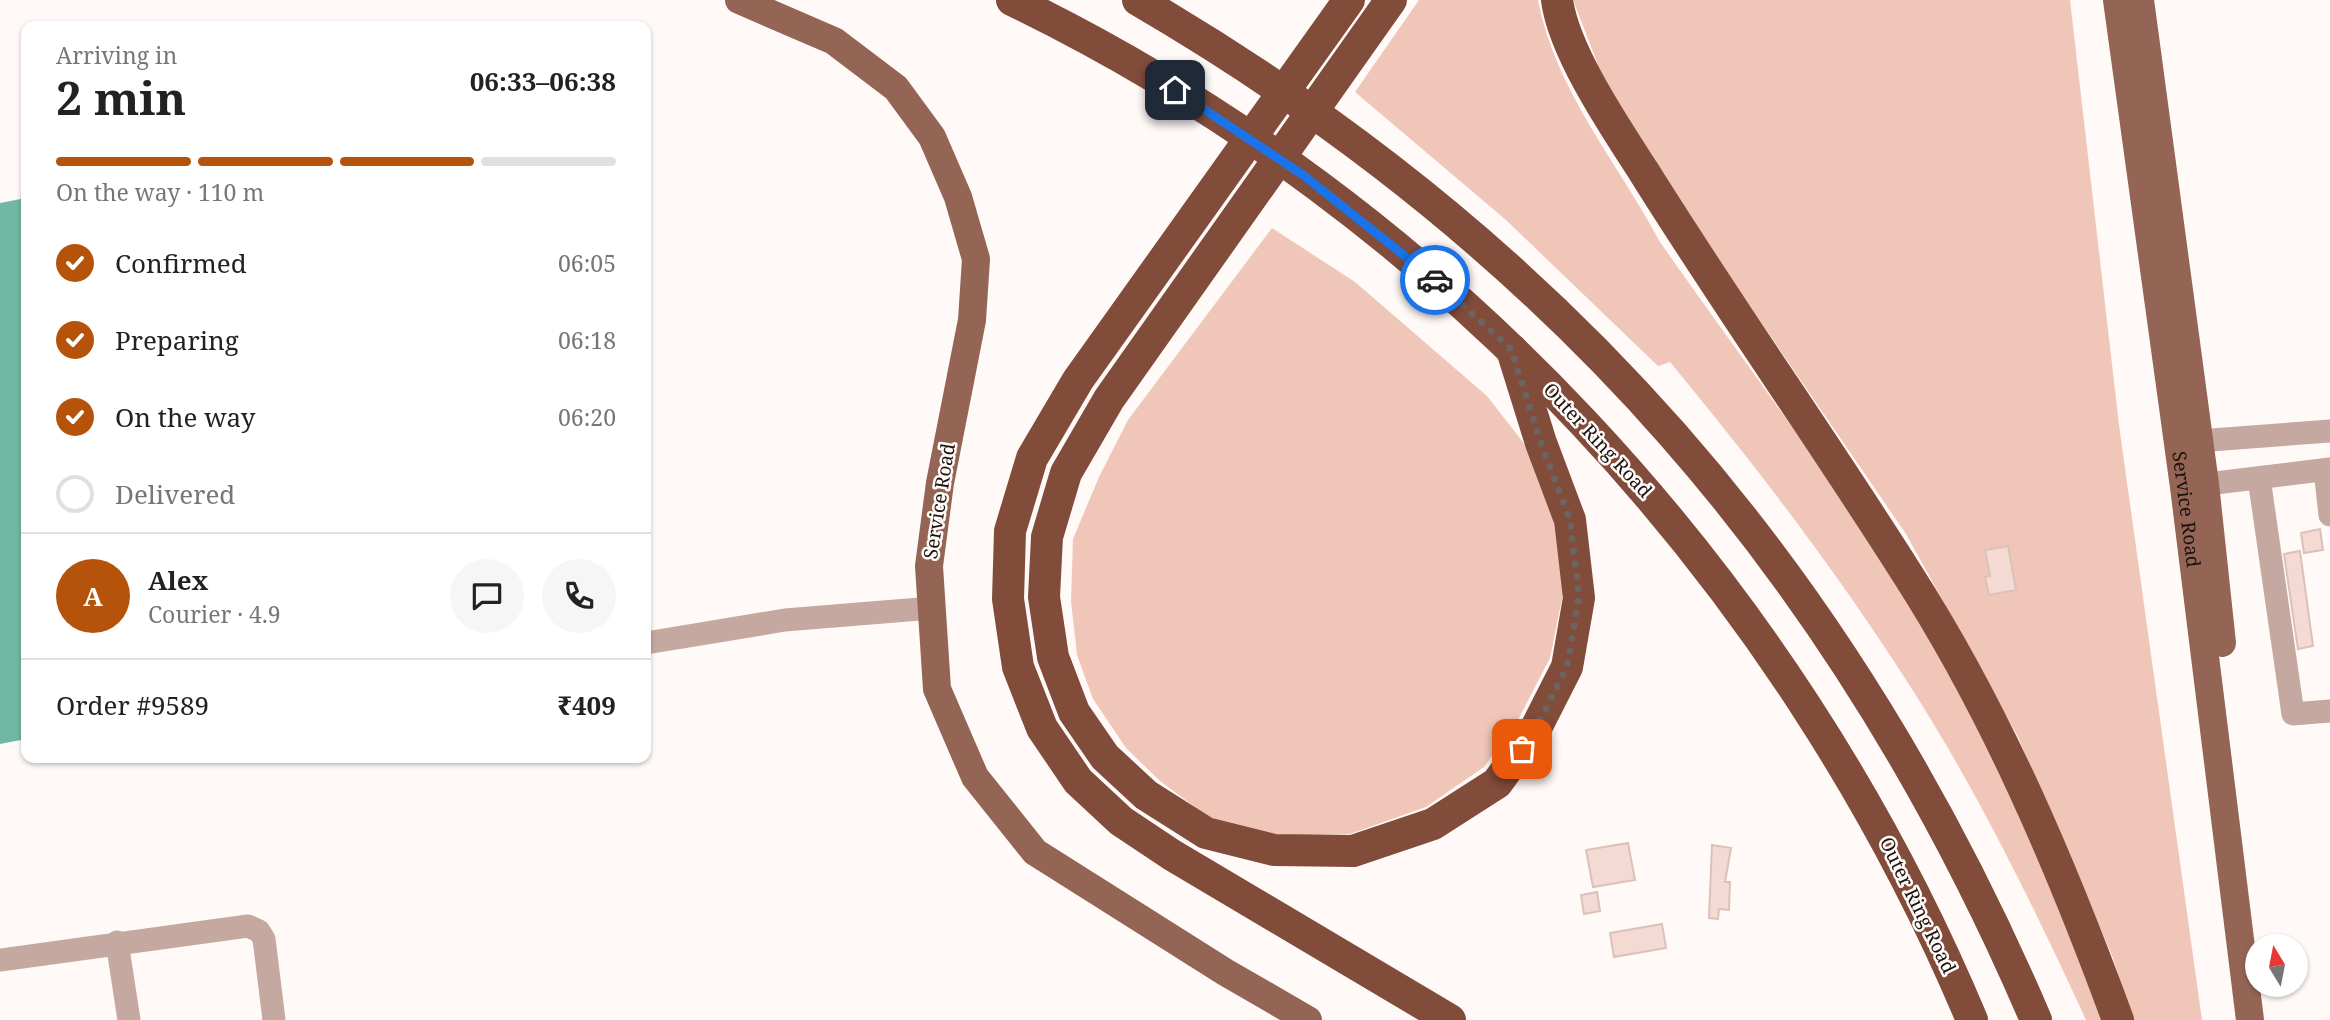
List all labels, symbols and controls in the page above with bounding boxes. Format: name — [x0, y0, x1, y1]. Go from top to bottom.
text: Arriving in — [56, 39, 177, 71]
pin — [1145, 60, 1205, 120]
text: 06:33–06:38 — [470, 63, 616, 99]
text: 2 min — [56, 66, 186, 128]
icon: home — [1156, 71, 1194, 109]
text: On the way · 110 m — [56, 176, 264, 208]
icon: check — [56, 244, 94, 282]
text: Confirmed — [115, 245, 247, 281]
courier — [1400, 245, 1470, 315]
text: 06:05 — [558, 247, 616, 279]
icon: car — [1416, 261, 1454, 299]
icon: check — [56, 321, 94, 359]
text: Preparing — [115, 322, 239, 358]
text: 06:18 — [558, 324, 616, 356]
street label: Outer Ring Road — [1538, 377, 1658, 503]
icon: check — [56, 398, 94, 436]
text: On the way — [115, 399, 255, 435]
text: 06:20 — [558, 401, 616, 433]
street label: Service Road — [917, 441, 961, 561]
street label: Service Road — [2166, 450, 2207, 569]
text: Delivered — [115, 476, 235, 512]
button: chat — [450, 559, 524, 633]
button: phone — [542, 559, 616, 633]
text: Alex — [148, 562, 208, 598]
text: A — [83, 578, 103, 614]
text: Courier · 4.9 — [148, 598, 281, 630]
text: Order #9589 — [56, 687, 209, 723]
text: ₹409 — [557, 687, 616, 723]
pin — [1492, 719, 1552, 779]
icon: bag — [1503, 730, 1541, 768]
street label: Outer Ring Road — [1874, 832, 1962, 978]
north arrow — [2245, 934, 2308, 998]
map controls — [2245, 934, 2308, 997]

